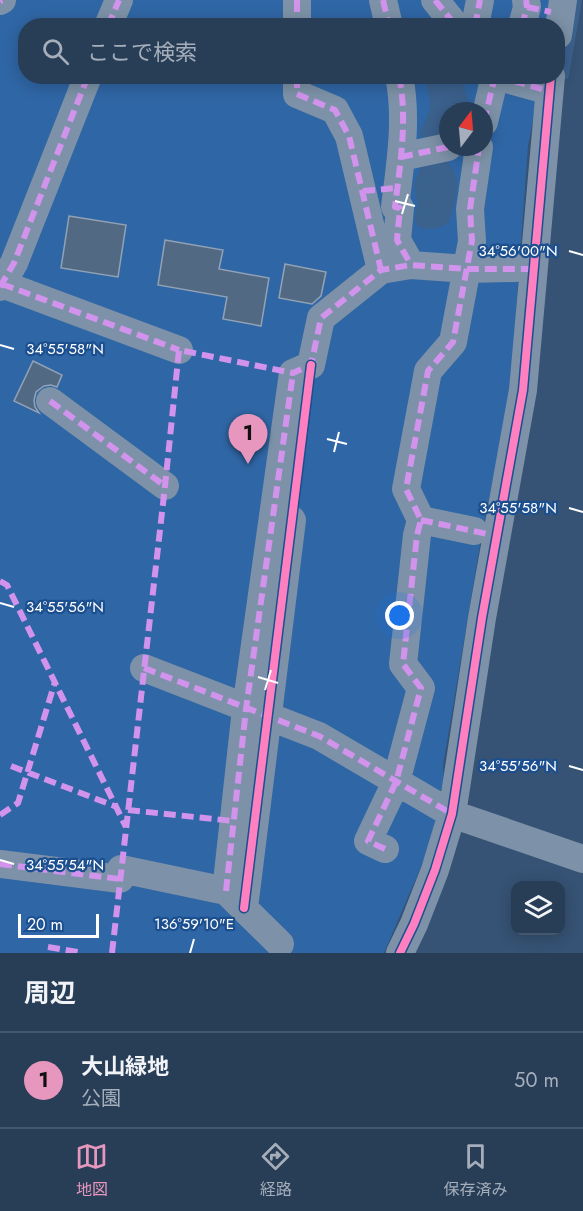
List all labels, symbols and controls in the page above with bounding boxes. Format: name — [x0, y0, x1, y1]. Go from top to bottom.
search box — [18, 18, 565, 84]
icon: search — [39, 35, 72, 68]
text: ここで検索 — [87, 36, 197, 68]
north arrow — [439, 102, 493, 156]
text: 34°56'00"N — [478, 240, 558, 262]
text: 34°55'58"N — [26, 338, 104, 360]
pin: 1 — [228, 414, 268, 464]
text: 34°55'58"N — [479, 497, 557, 519]
text: 34°55'56"N — [26, 596, 104, 618]
your location — [385, 601, 414, 630]
text: 34°55'56"N — [479, 755, 557, 777]
text: 34°55'54"N — [26, 854, 104, 876]
map controls — [511, 881, 565, 935]
button: layers — [511, 881, 565, 935]
scale bar — [18, 911, 99, 938]
text: 20 m — [27, 913, 63, 936]
text: 136°59'10"E — [154, 913, 234, 935]
text: 周辺 — [24, 974, 76, 1012]
text: 大山緑地 — [81, 1050, 169, 1082]
text: 1 — [38, 1066, 49, 1095]
text: 50 m — [514, 1066, 559, 1095]
text: 公園 — [81, 1084, 121, 1113]
tab: 地図 — [75, 1140, 108, 1201]
tab: 経路 — [259, 1140, 292, 1201]
tab: 保存済み — [443, 1140, 507, 1201]

